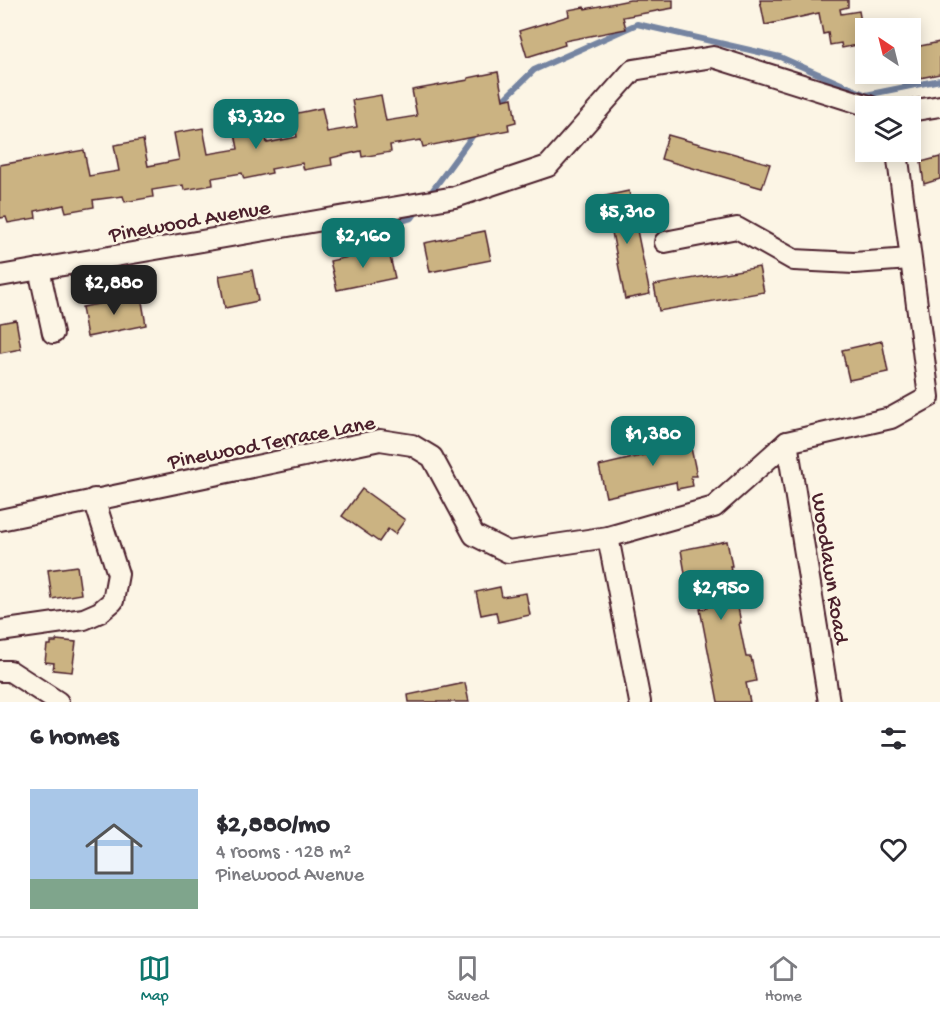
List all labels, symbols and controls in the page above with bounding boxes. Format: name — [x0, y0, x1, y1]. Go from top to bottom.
north arrow — [855, 18, 921, 84]
map controls — [855, 18, 921, 162]
button: layers — [855, 96, 921, 162]
pin: $3,320 — [207, 99, 305, 150]
text: $3,320 — [227, 107, 285, 130]
pin: $5,310 — [578, 194, 676, 245]
street label: Pinewood Avenue — [106, 196, 273, 250]
text: $5,310 — [599, 202, 655, 225]
pin: $2,160 — [314, 218, 412, 269]
text: $2,160 — [336, 226, 390, 249]
pin: $2,880 — [65, 265, 163, 316]
text: $2,880 — [85, 273, 143, 296]
street label: Pinewood Terrace Lane — [165, 411, 378, 477]
pin: $1,380 — [604, 416, 702, 467]
text: $1,380 — [625, 424, 681, 447]
street label: Woodlawn Road — [803, 491, 853, 648]
pin: $2,950 — [672, 570, 770, 621]
text: $2,950 — [693, 578, 749, 601]
icon: filters — [877, 722, 910, 755]
text: 6 homes — [30, 723, 118, 754]
text: $2,880/mo — [216, 811, 330, 842]
icon: home — [78, 813, 150, 885]
icon: heart — [877, 833, 910, 866]
text: 4 rooms · 128 m² — [216, 842, 351, 865]
text: Pinewood Avenue — [216, 865, 364, 888]
tab: Map — [138, 952, 171, 1007]
tab: Saved — [447, 952, 488, 1007]
tab: Home — [765, 952, 802, 1007]

